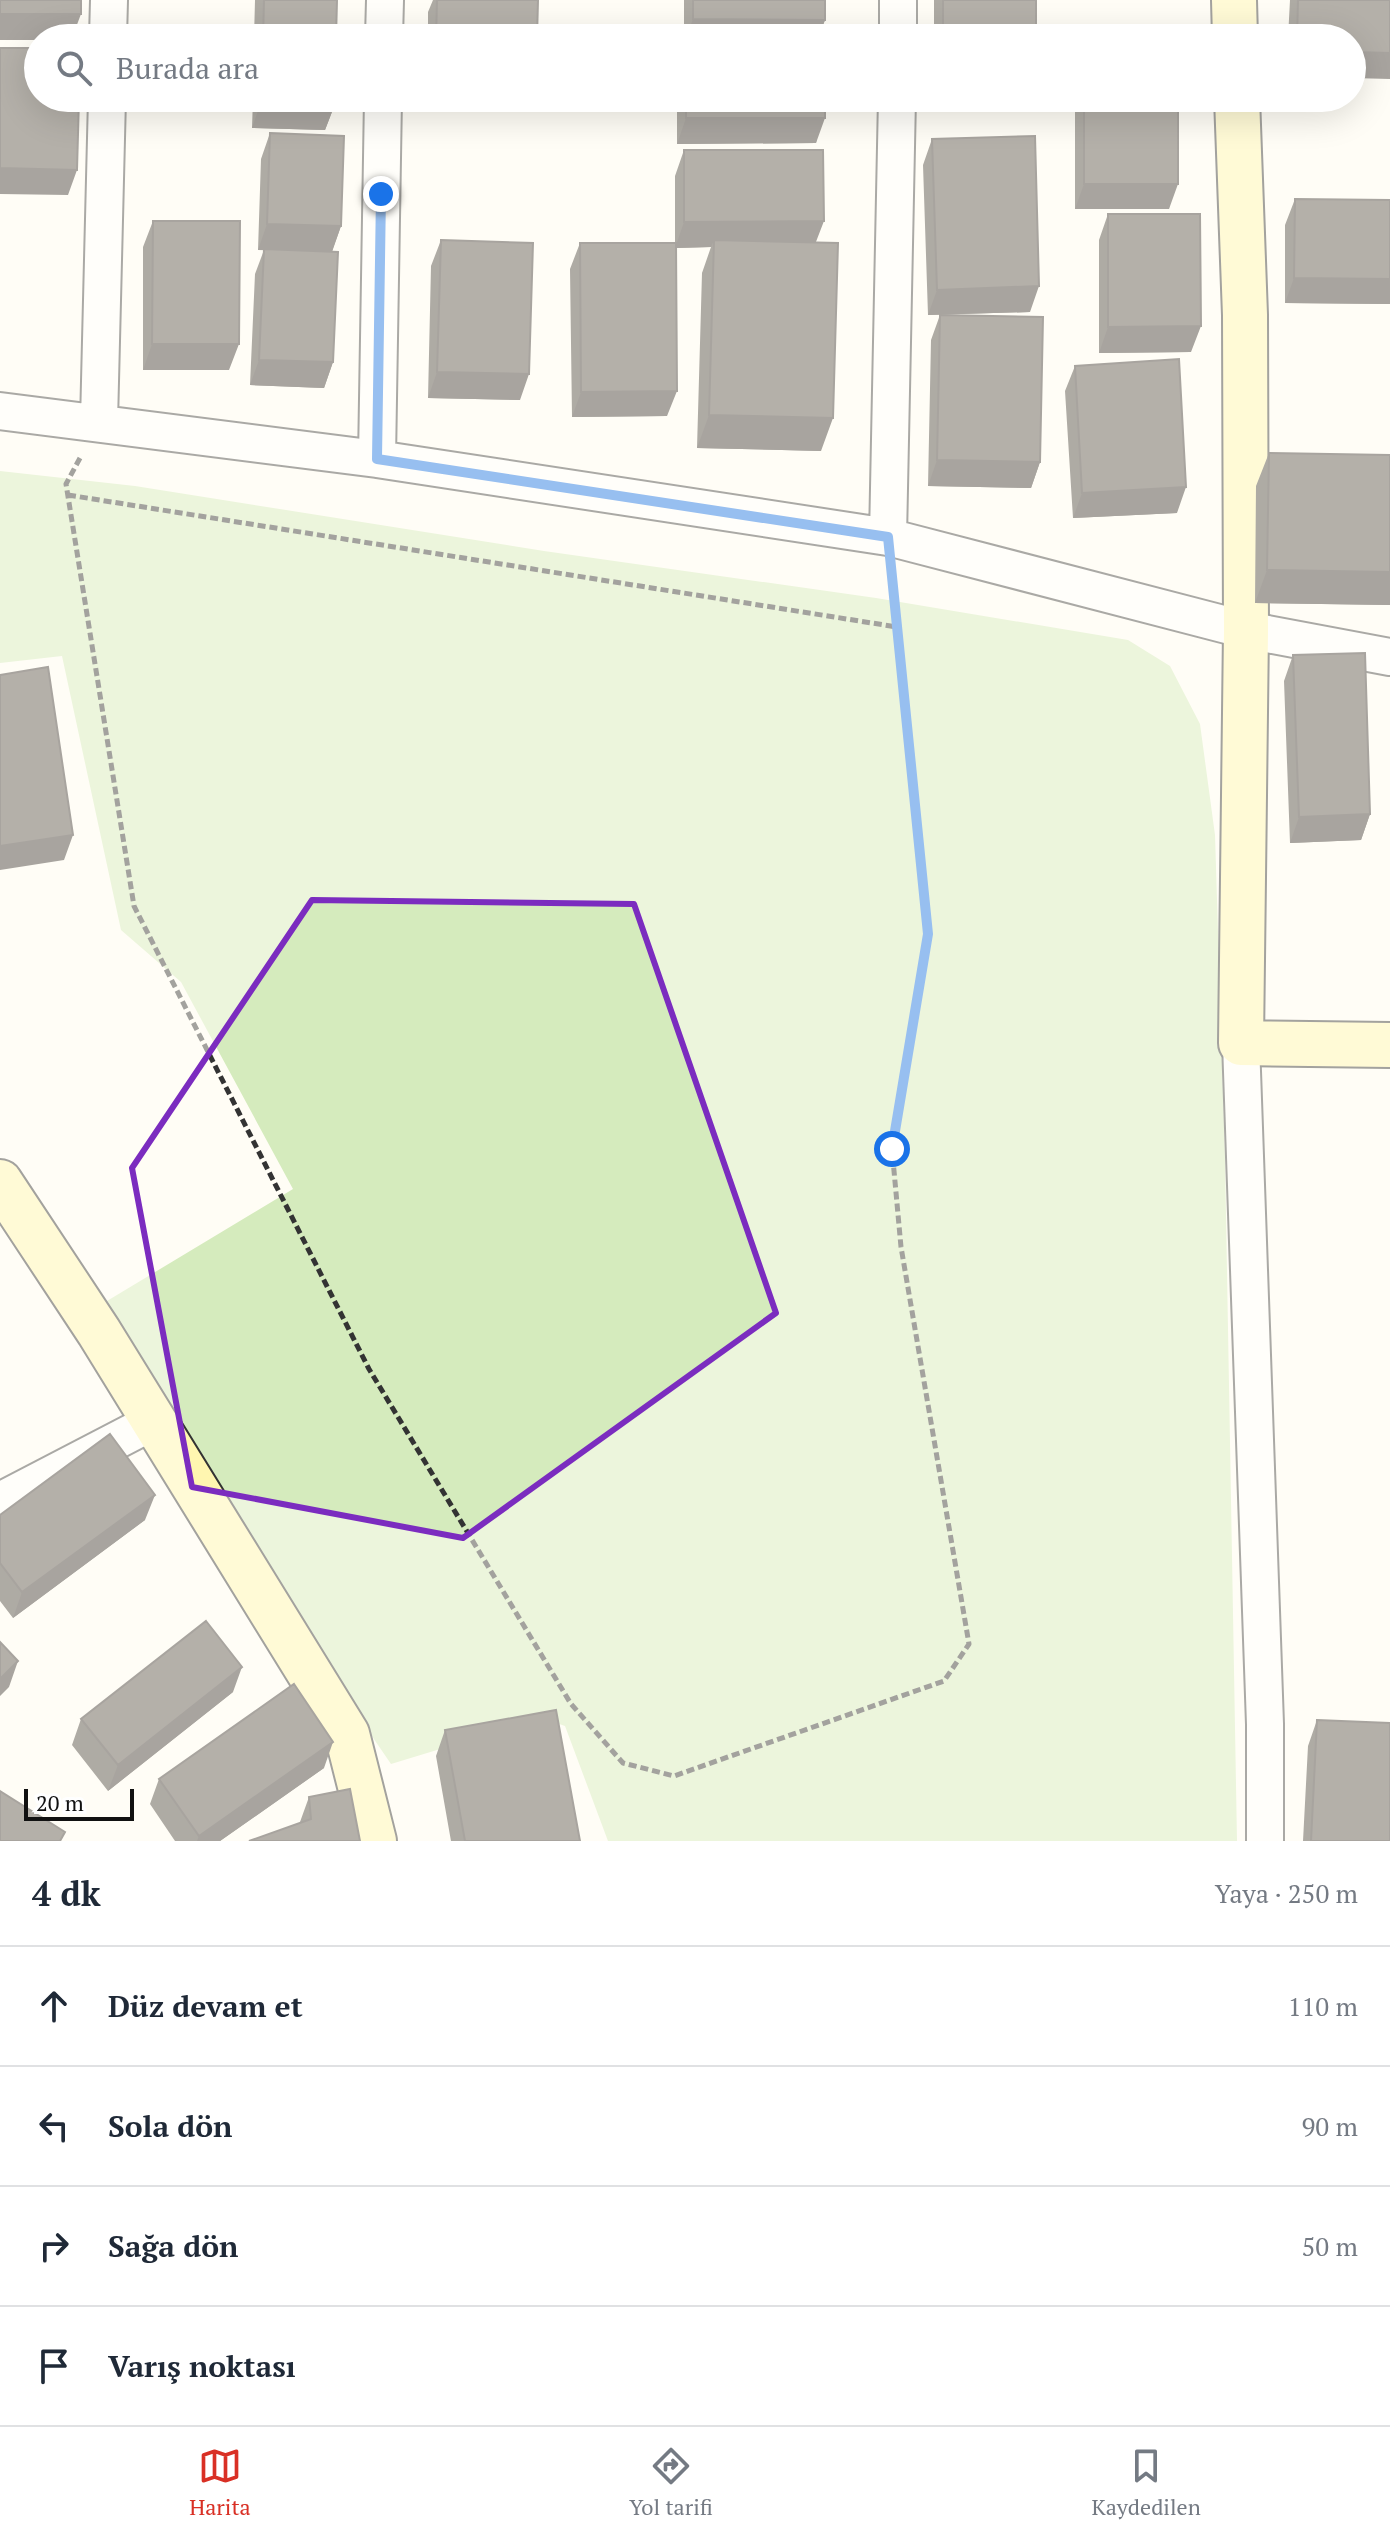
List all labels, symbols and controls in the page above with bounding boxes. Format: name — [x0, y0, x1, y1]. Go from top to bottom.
search box — [24, 24, 1366, 112]
icon: search — [52, 46, 96, 90]
text: Burada ara — [116, 48, 259, 88]
route end — [363, 176, 399, 212]
route start — [874, 1131, 910, 1167]
scale bar — [24, 1785, 134, 1821]
text: 20 m — [36, 1788, 84, 1817]
text: 4 dk — [32, 1871, 101, 1916]
text: Yaya · 250 m — [1215, 1876, 1358, 1910]
icon: ahead — [32, 1984, 76, 2028]
text: Düz devam et — [108, 1986, 303, 2026]
text: 110 m — [1288, 1989, 1358, 2023]
icon: left — [32, 2104, 76, 2148]
text: Sola dön — [108, 2106, 232, 2146]
text: 90 m — [1302, 2109, 1358, 2143]
icon: right — [32, 2224, 76, 2268]
text: Sağa dön — [108, 2226, 238, 2266]
text: 50 m — [1302, 2229, 1358, 2263]
icon: arrive — [32, 2344, 76, 2388]
text: Varış noktası — [108, 2346, 296, 2386]
tab: Harita — [189, 2444, 251, 2521]
tab: Yol tarifi — [629, 2444, 713, 2521]
tab: Kaydedilen — [1091, 2444, 1201, 2521]

